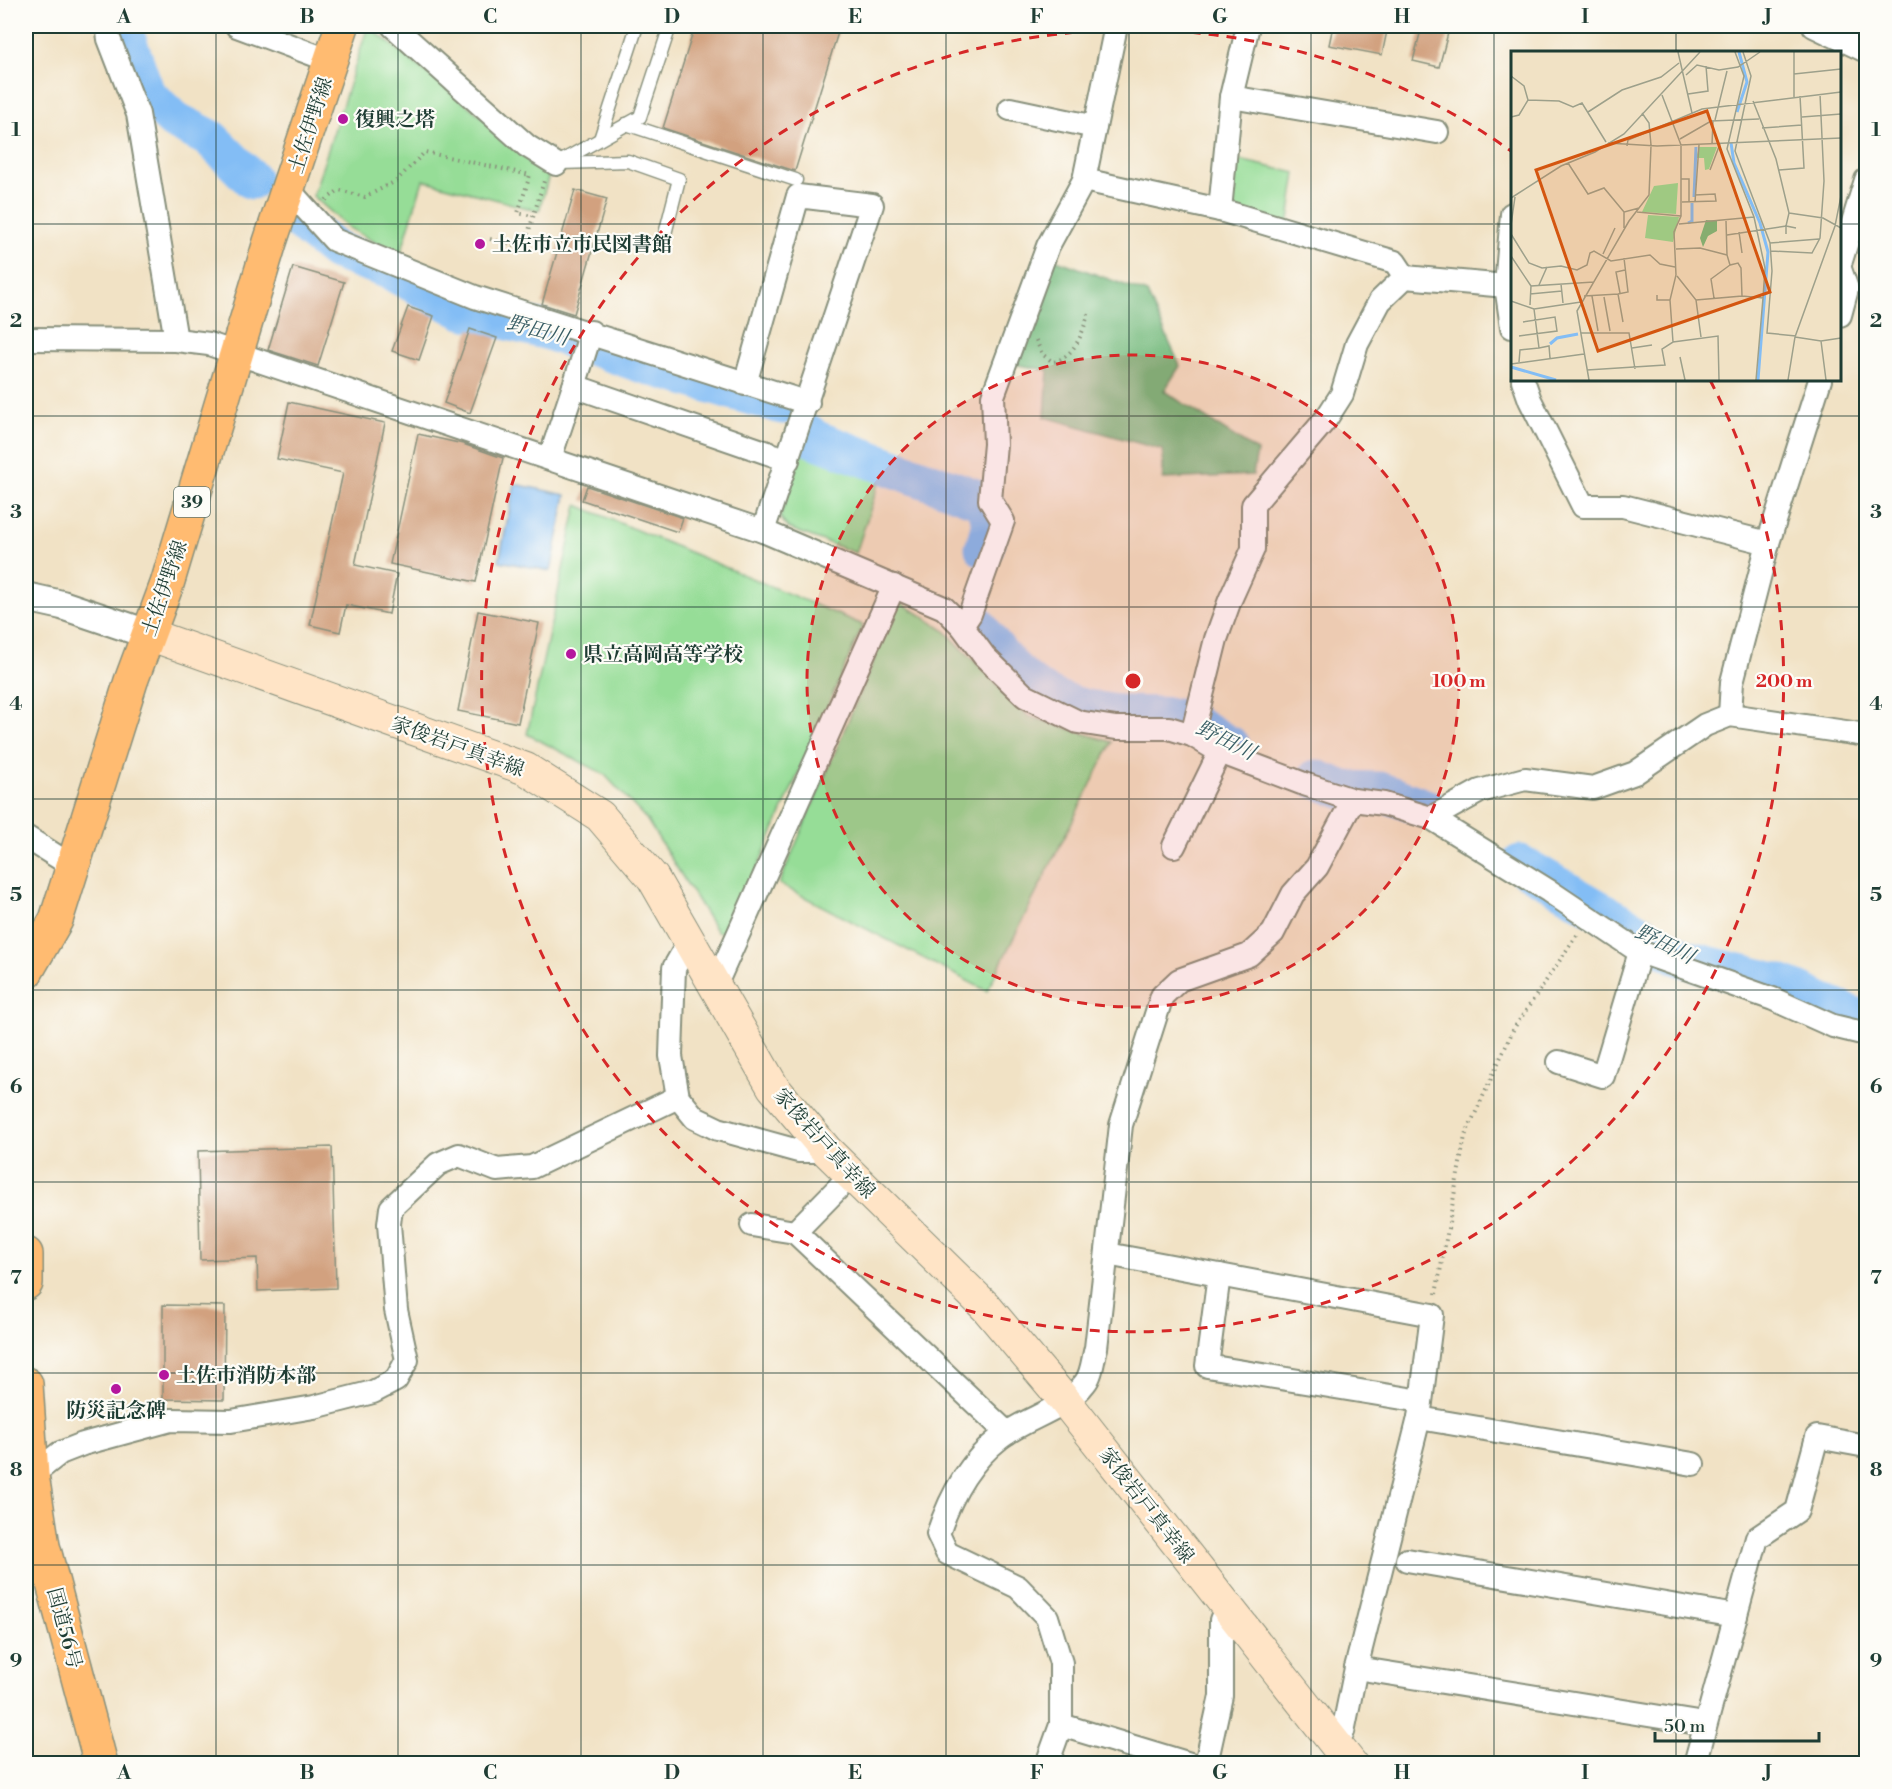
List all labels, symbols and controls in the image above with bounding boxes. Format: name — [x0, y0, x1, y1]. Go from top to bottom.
text: A — [116, 5, 132, 30]
text: B — [299, 5, 315, 30]
text: C — [483, 5, 497, 30]
text: D — [664, 5, 680, 30]
text: E — [848, 5, 862, 30]
text: F — [1030, 5, 1044, 30]
text: G — [1212, 5, 1228, 30]
text: H — [1394, 5, 1411, 30]
text: I — [1581, 5, 1589, 30]
text: J — [1761, 5, 1772, 30]
inset map — [1511, 51, 1841, 381]
street label: 土佐伊野線 — [284, 74, 339, 177]
place label: 復興之塔 — [355, 108, 435, 133]
marker: 復興之塔 — [336, 112, 350, 126]
text: 1 — [11, 118, 21, 143]
text: 1 — [1871, 118, 1881, 143]
place label: 土佐市立市民図書館 — [492, 233, 672, 258]
marker: 土佐市立市民図書館 — [473, 237, 487, 251]
text: 2 — [10, 309, 22, 334]
text: 2 — [1870, 309, 1882, 334]
water label: 野田川 — [504, 310, 573, 352]
road number: 39 — [174, 487, 210, 517]
text: 3 — [10, 500, 22, 525]
text: 3 — [1870, 500, 1882, 525]
street label: 土佐伊野線 — [137, 537, 194, 640]
place label: 県立高岡高等学校 — [583, 643, 743, 668]
marker: 県立高岡高等学校 — [564, 647, 578, 661]
text: 100 m — [1432, 670, 1486, 693]
text: 200 m — [1756, 670, 1813, 693]
centre of rings — [1123, 671, 1143, 691]
text: 4 — [9, 692, 23, 717]
text: 4 — [1869, 692, 1883, 717]
street label: 家俊岩戸真幸線 — [387, 712, 528, 783]
water label: 野田川 — [1192, 715, 1261, 767]
text: 5 — [10, 883, 22, 908]
text: 5 — [1870, 883, 1882, 908]
water label: 野田川 — [1631, 919, 1700, 971]
text: 6 — [10, 1075, 23, 1100]
text: 6 — [1870, 1075, 1883, 1100]
street label: 家俊岩戸真幸線 — [768, 1084, 880, 1204]
text: 7 — [10, 1266, 22, 1291]
text: 7 — [1870, 1266, 1882, 1291]
place label: 土佐市消防本部 — [176, 1364, 316, 1389]
marker: 土佐市消防本部 — [157, 1368, 171, 1382]
marker: 防災記念碑 — [109, 1382, 123, 1396]
place label: 防災記念碑 — [66, 1399, 166, 1424]
street label: 家俊岩戸真幸線 — [1093, 1443, 1199, 1569]
text: 8 — [10, 1458, 23, 1483]
text: 8 — [1870, 1458, 1883, 1483]
street label: 国道56号 — [41, 1585, 86, 1672]
text: 9 — [10, 1649, 22, 1674]
text: 9 — [1870, 1649, 1882, 1674]
scale bar — [1655, 1705, 1818, 1743]
text: 50 m — [1664, 1715, 1706, 1738]
text: A — [116, 1761, 132, 1786]
text: B — [299, 1761, 315, 1786]
text: C — [483, 1761, 497, 1786]
text: D — [664, 1761, 680, 1786]
text: E — [848, 1761, 862, 1786]
text: F — [1030, 1761, 1044, 1786]
text: G — [1212, 1761, 1228, 1786]
text: H — [1394, 1761, 1411, 1786]
text: I — [1581, 1761, 1589, 1786]
text: J — [1761, 1761, 1772, 1786]

